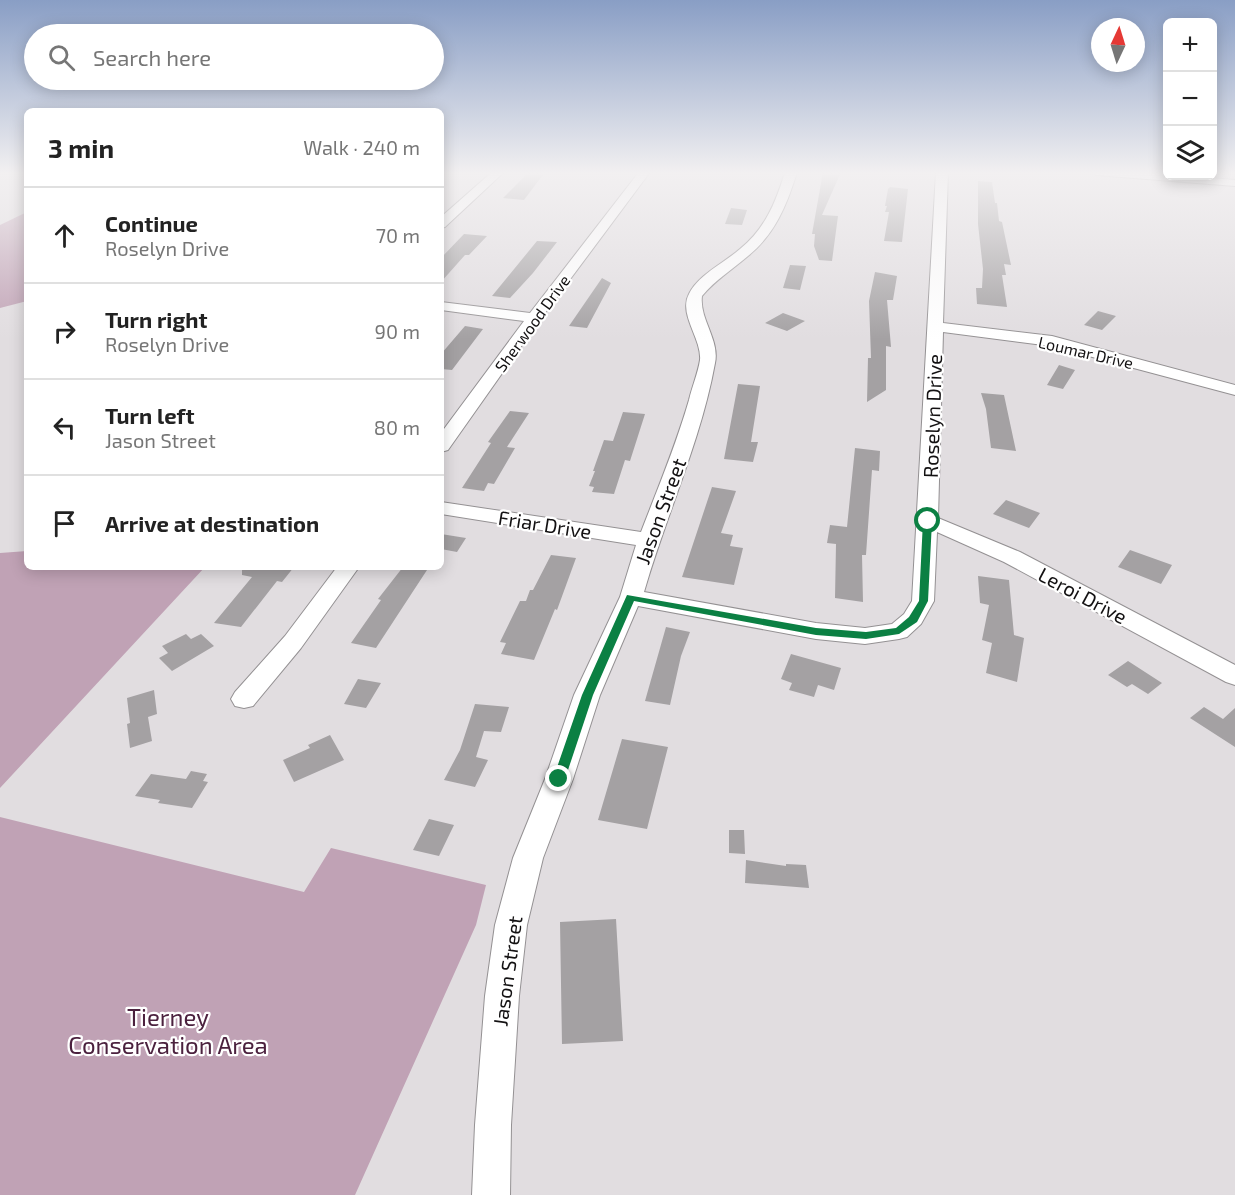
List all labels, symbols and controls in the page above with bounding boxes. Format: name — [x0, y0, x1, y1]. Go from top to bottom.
north arrow — [1091, 18, 1145, 72]
map controls — [1163, 18, 1217, 180]
button: + — [1163, 18, 1217, 72]
search box — [24, 24, 444, 90]
icon: search — [45, 41, 78, 74]
text: Search here — [93, 44, 211, 70]
button: − — [1163, 72, 1217, 126]
button: layers — [1163, 126, 1217, 180]
text: 3 min — [48, 132, 114, 163]
text: Walk · 240 m — [303, 135, 420, 159]
text: Continue — [105, 210, 198, 236]
icon: ahead — [48, 219, 81, 252]
text: 70 m — [376, 223, 420, 247]
text: Roselyn Drive — [105, 236, 229, 260]
street label: Sherwood Drive — [490, 271, 574, 375]
text: Turn right — [105, 306, 207, 332]
icon: right — [48, 315, 81, 348]
text: 90 m — [375, 319, 420, 343]
text: Roselyn Drive — [105, 332, 229, 356]
street label: Loumar Drive — [1037, 332, 1135, 372]
street label: Roselyn Drive — [918, 354, 946, 478]
text: Turn left — [105, 402, 194, 428]
icon: left — [48, 411, 81, 444]
text: 80 m — [374, 415, 420, 439]
text: Jason Street — [105, 428, 216, 452]
street label: Jason Street — [630, 454, 690, 567]
street label: Friar Drive — [497, 505, 593, 543]
icon: arrive — [48, 507, 81, 540]
route start — [914, 507, 940, 533]
text: Arrive at destination — [105, 510, 319, 536]
street label: Leroi Drive — [1035, 562, 1131, 628]
route end — [545, 765, 571, 791]
street label: Jason Street — [487, 914, 527, 1028]
park label: Tierney Conservation Area — [68, 1002, 268, 1059]

